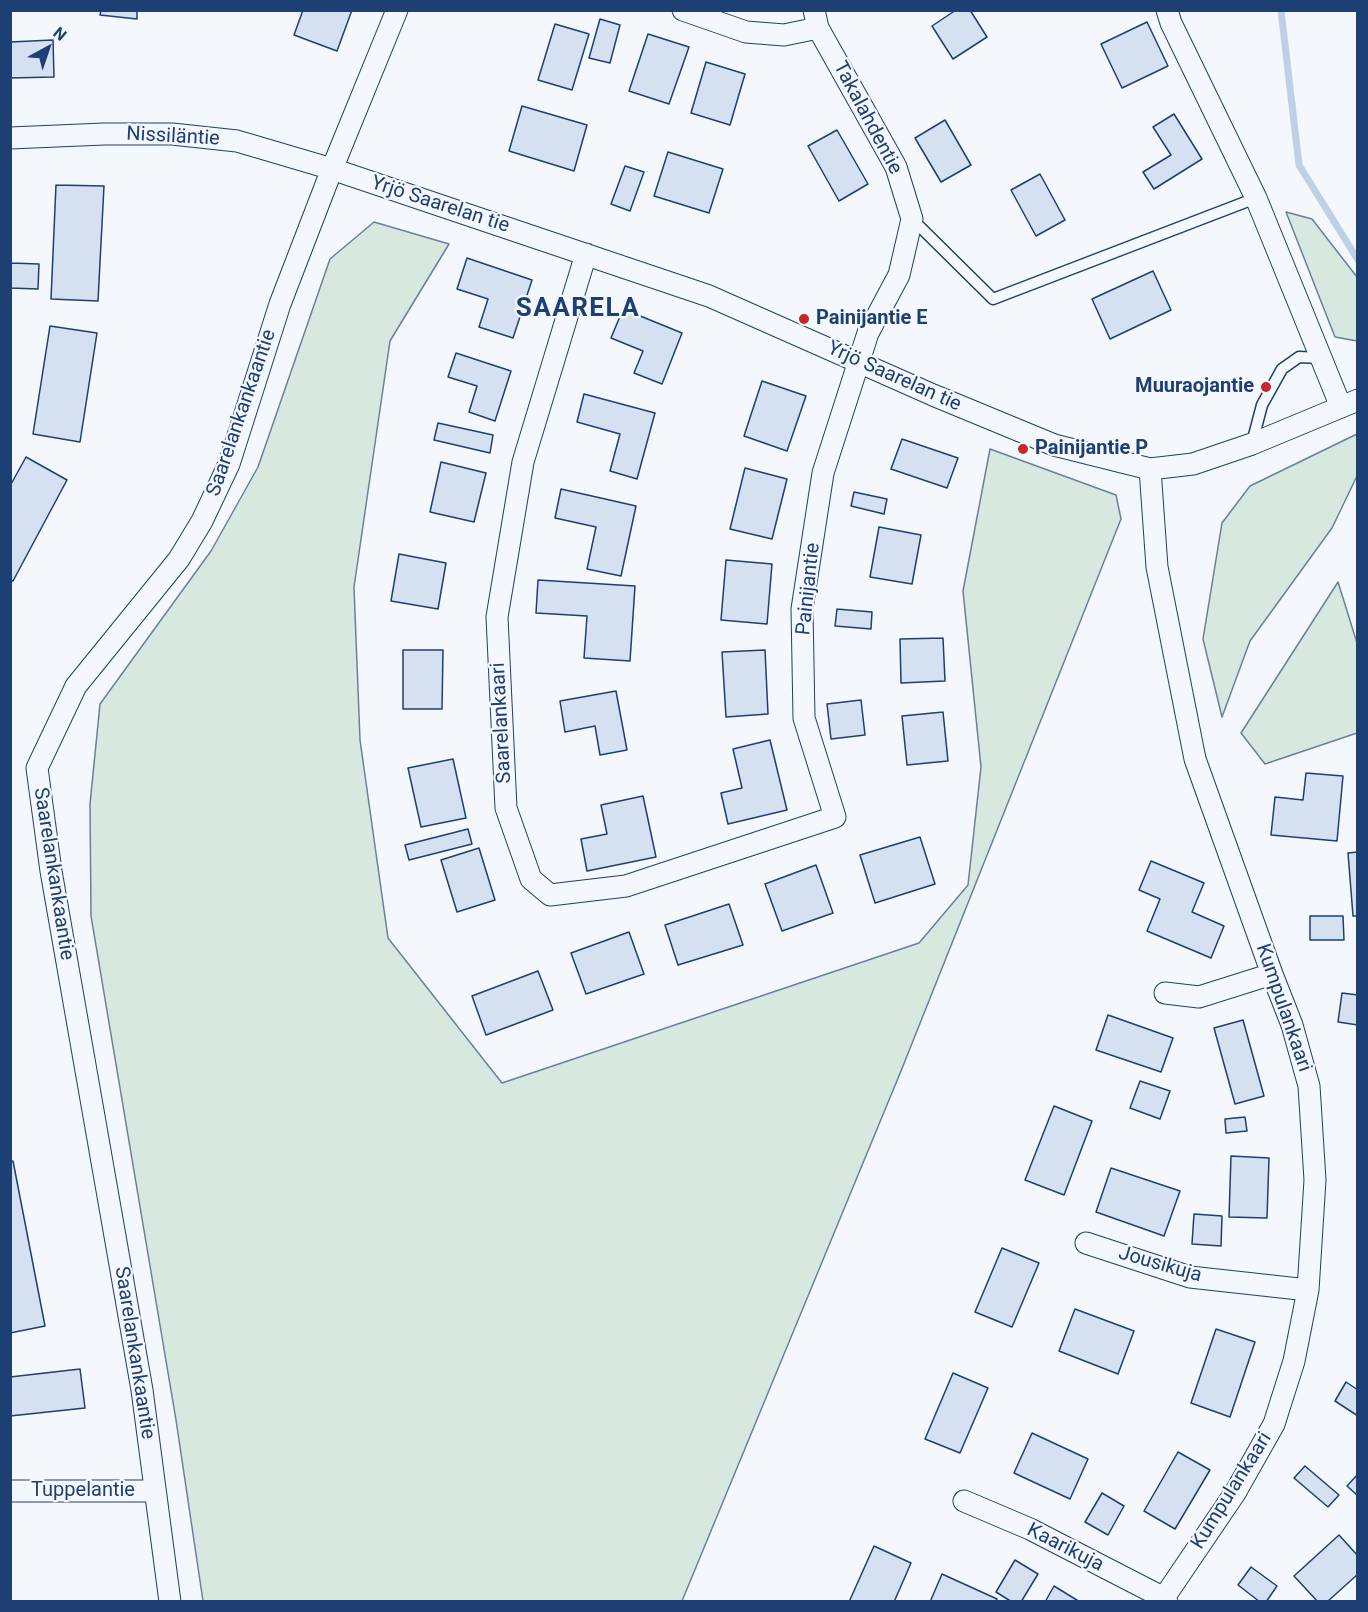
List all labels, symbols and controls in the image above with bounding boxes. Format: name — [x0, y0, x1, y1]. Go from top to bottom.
north arrow — [18, 18, 78, 78]
text: N — [49, 23, 70, 45]
street label: Takalahdentie — [827, 57, 907, 179]
street label: Nissiläntie — [126, 123, 220, 151]
street label: Yrjö Saarelan tie — [368, 171, 512, 239]
district label: SAARELA — [516, 293, 640, 325]
place label: Painijantie E — [816, 307, 927, 331]
marker: Painijantie E — [797, 312, 811, 326]
street label: Saarelankankaantie — [202, 327, 282, 499]
street label: Yrjö Saarelan tie — [823, 337, 965, 417]
place label: Muuraojantie — [1135, 375, 1254, 399]
marker: Muuraojantie — [1259, 380, 1273, 394]
place label: Painijantie P — [1035, 437, 1148, 461]
marker: Painijantie P — [1016, 442, 1030, 456]
street label: Painijantie — [792, 542, 826, 636]
street label: Saarelankaari — [487, 662, 517, 784]
street label: Saarelankankaantie — [27, 786, 79, 962]
street label: Kumpulankaari — [1250, 941, 1316, 1075]
street label: Jousikuja — [1116, 1242, 1204, 1288]
street label: Saarelankankaantie — [108, 1265, 160, 1441]
street label: Kumpulankaari — [1186, 1428, 1278, 1554]
street label: Tuppelantie — [31, 1479, 135, 1503]
street label: Kaarikuja — [1023, 1519, 1107, 1577]

